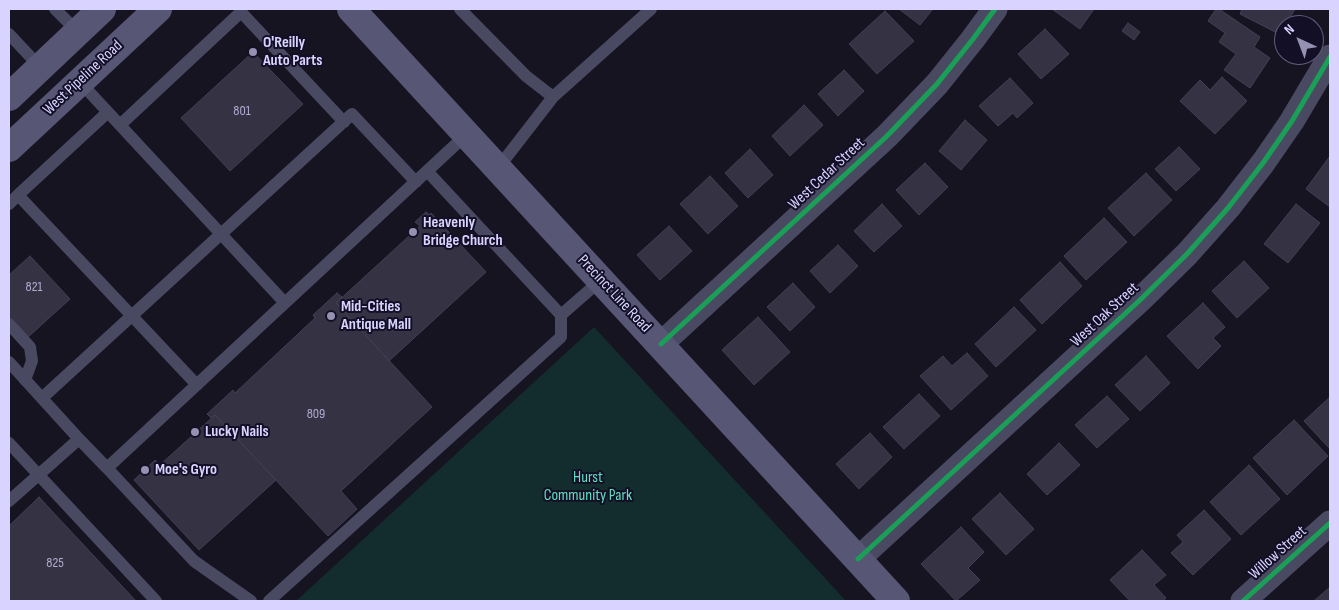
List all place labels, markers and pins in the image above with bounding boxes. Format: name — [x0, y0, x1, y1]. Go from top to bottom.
place label: O'Reilly Auto Parts — [263, 33, 322, 71]
marker: O'Reilly Auto Parts — [247, 46, 259, 58]
place label: Heavenly Bridge Church — [423, 213, 503, 251]
marker: Heavenly Bridge Church — [407, 226, 419, 238]
place label: Mid-Cities Antique Mall — [341, 297, 411, 335]
marker: Mid-Cities Antique Mall — [325, 310, 337, 322]
place label: Lucky Nails — [205, 422, 269, 442]
marker: Lucky Nails — [189, 426, 201, 438]
place label: Moe's Gyro — [155, 460, 217, 480]
marker: Moe's Gyro — [139, 464, 151, 476]

